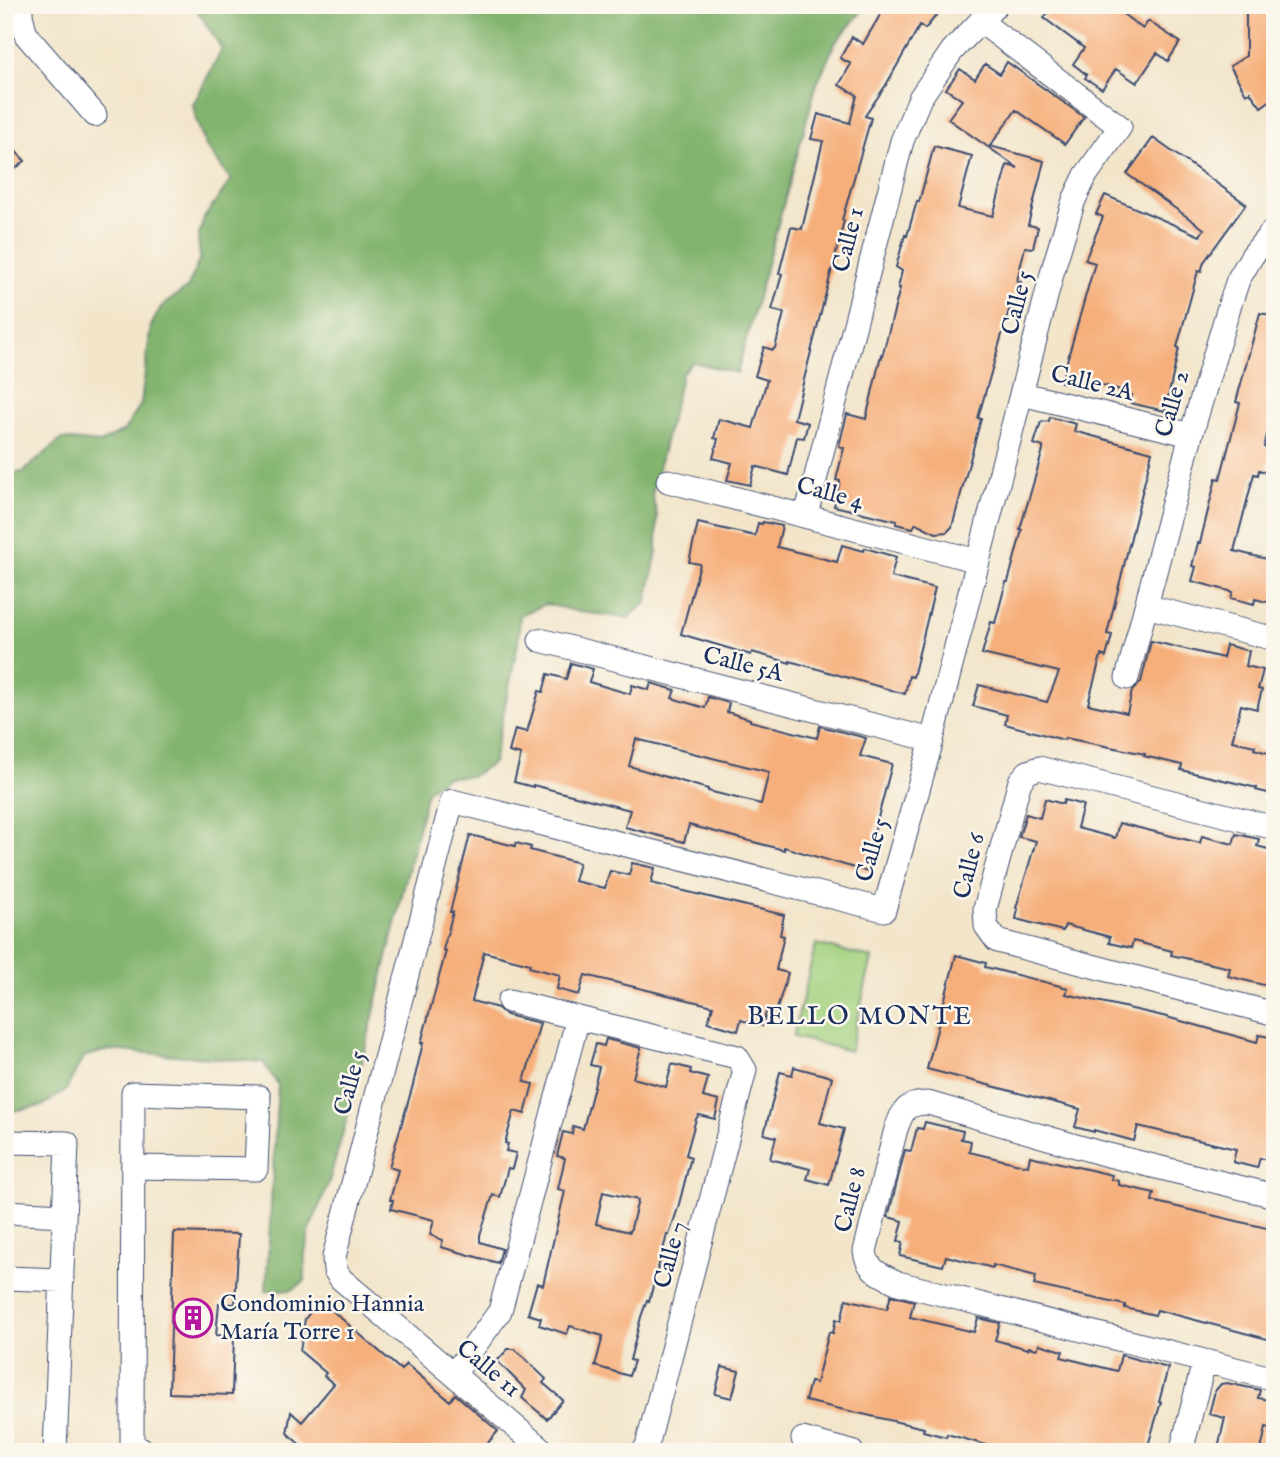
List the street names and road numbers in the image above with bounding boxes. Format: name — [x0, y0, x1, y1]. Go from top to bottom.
street label: Calle 1 — [826, 204, 872, 276]
street label: Calle 5 — [995, 267, 1041, 339]
street label: Calle 2A — [1047, 359, 1137, 409]
street label: Calle 2 — [1149, 367, 1197, 441]
street label: Calle 4 — [793, 470, 867, 518]
street label: Calle 5A — [700, 640, 787, 690]
street label: Calle 5 — [849, 814, 897, 886]
street label: Calle 6 — [947, 829, 993, 902]
street label: Calle 5 — [328, 1047, 375, 1119]
street label: Calle 8 — [828, 1164, 874, 1236]
street label: Calle 7 — [647, 1218, 695, 1292]
street label: Calle 11 — [449, 1333, 527, 1405]

